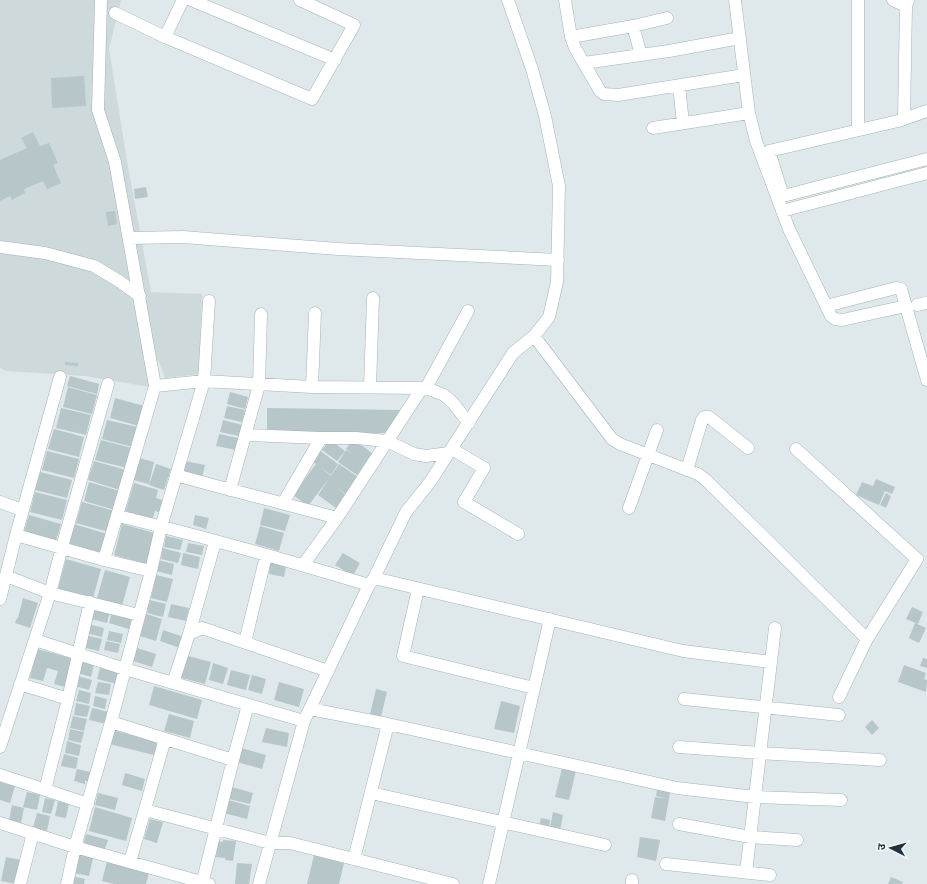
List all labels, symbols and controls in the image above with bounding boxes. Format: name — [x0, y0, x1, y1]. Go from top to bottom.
north arrow — [871, 828, 911, 868]
text: उ — [874, 842, 888, 851]

